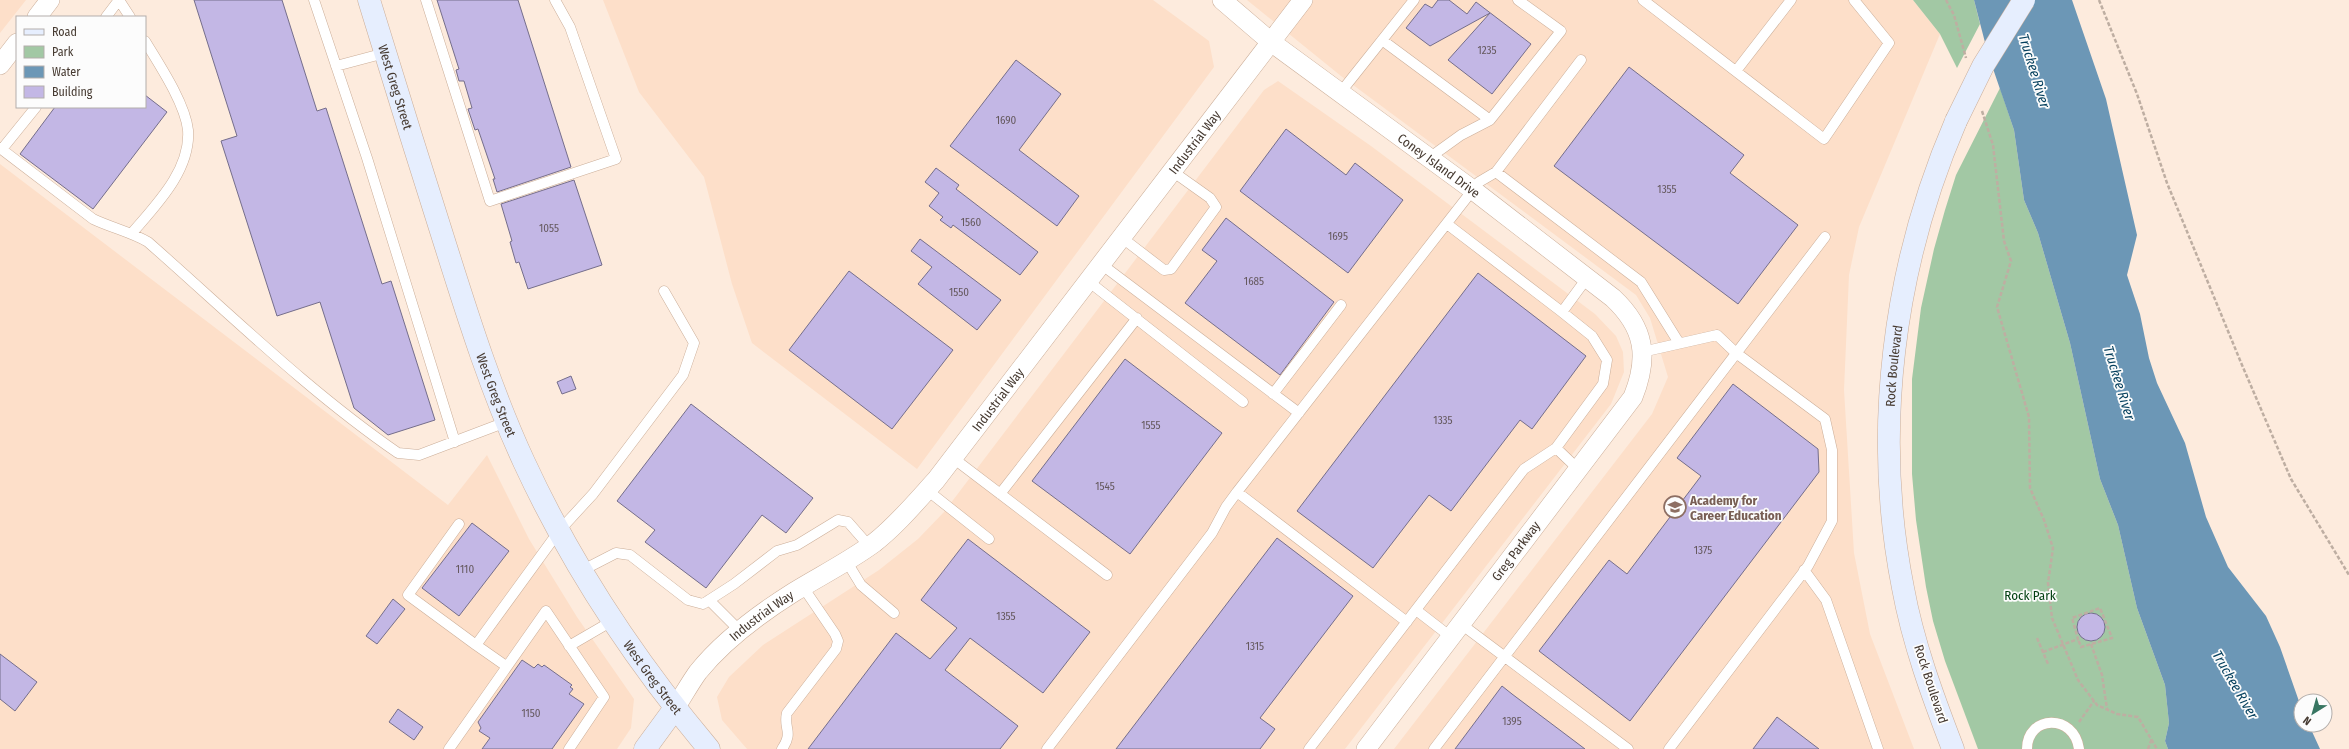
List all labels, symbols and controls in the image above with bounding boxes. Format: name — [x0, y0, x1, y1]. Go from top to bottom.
legend — [16, 16, 146, 108]
text: Road — [52, 25, 77, 39]
water label: Truckee River — [2015, 32, 2054, 111]
street label: West Greg Street — [376, 42, 416, 132]
house number: 1235 — [1477, 44, 1497, 57]
text: Park — [52, 45, 74, 59]
text: Water — [52, 65, 81, 79]
text: Building — [52, 85, 93, 99]
street label: Industrial Way — [1165, 107, 1223, 177]
house number: 1690 — [996, 114, 1017, 127]
street label: Coney Island Drive — [1395, 130, 1483, 200]
house number: 1355 — [1657, 183, 1677, 196]
house number: 1560 — [961, 216, 982, 229]
house number: 1055 — [539, 222, 559, 235]
house number: 1695 — [1328, 230, 1348, 243]
house number: 1685 — [1244, 275, 1264, 288]
house number: 1550 — [949, 286, 969, 299]
street label: Rock Boulevard — [1882, 324, 1905, 407]
water label: Truckee River — [2100, 344, 2139, 423]
street label: West Greg Street — [474, 351, 520, 440]
street label: Industrial Way — [969, 365, 1027, 434]
house number: 1335 — [1433, 414, 1453, 427]
house number: 1555 — [1141, 419, 1161, 432]
house number: 1545 — [1095, 480, 1115, 493]
place label: Academy for Career Education — [1689, 493, 1782, 523]
school or university icon: Academy for Career Education — [1662, 494, 1688, 520]
street label: Greg Parkway — [1489, 518, 1543, 584]
house number: 1375 — [1694, 544, 1712, 557]
house number: 1110 — [456, 563, 474, 576]
street label: Industrial Way — [726, 587, 796, 644]
park label: Rock Park — [2004, 588, 2057, 603]
house number: 1355 — [996, 610, 1016, 623]
street label: West Greg Street — [621, 637, 686, 718]
house number: 1315 — [1246, 640, 1264, 653]
street label: Rock Boulevard — [1911, 643, 1951, 725]
water label: Truckee River — [2209, 648, 2262, 723]
north arrow — [2293, 693, 2333, 733]
house number: 1150 — [521, 707, 541, 720]
text: N — [2301, 713, 2314, 728]
house number: 1395 — [1502, 715, 1522, 728]

